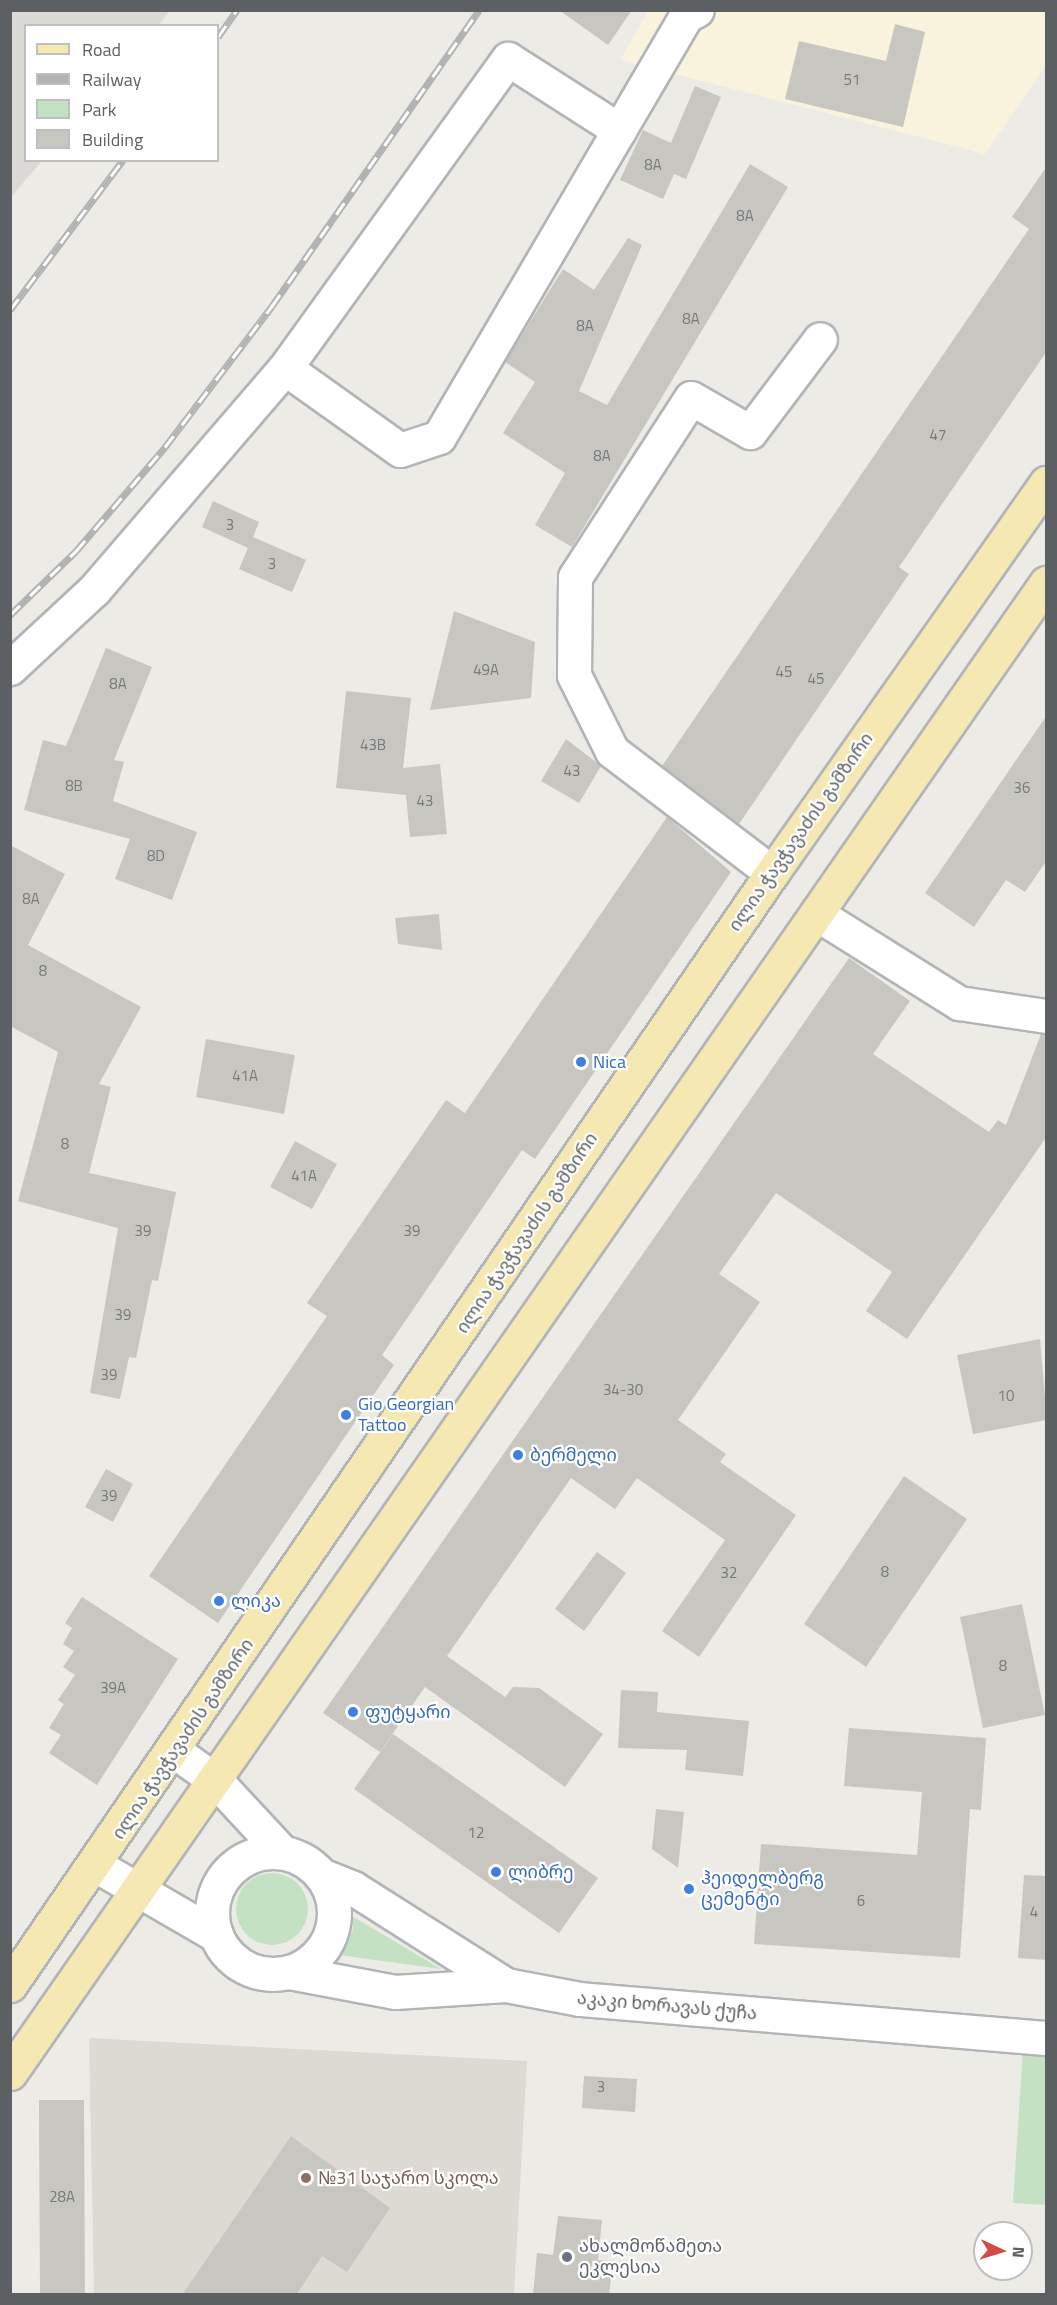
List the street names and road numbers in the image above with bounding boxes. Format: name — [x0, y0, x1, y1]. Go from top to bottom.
street label: ილია ჭავჭავაძის გამზირი — [724, 729, 878, 935]
street label: ილია ჭავჭავაძის გამზირი — [452, 1129, 602, 1337]
street label: ილია ჭავჭავაძის გამზირი — [108, 1635, 258, 1843]
street label: აკაკი ხორავას ქუჩა — [576, 1987, 758, 2025]

